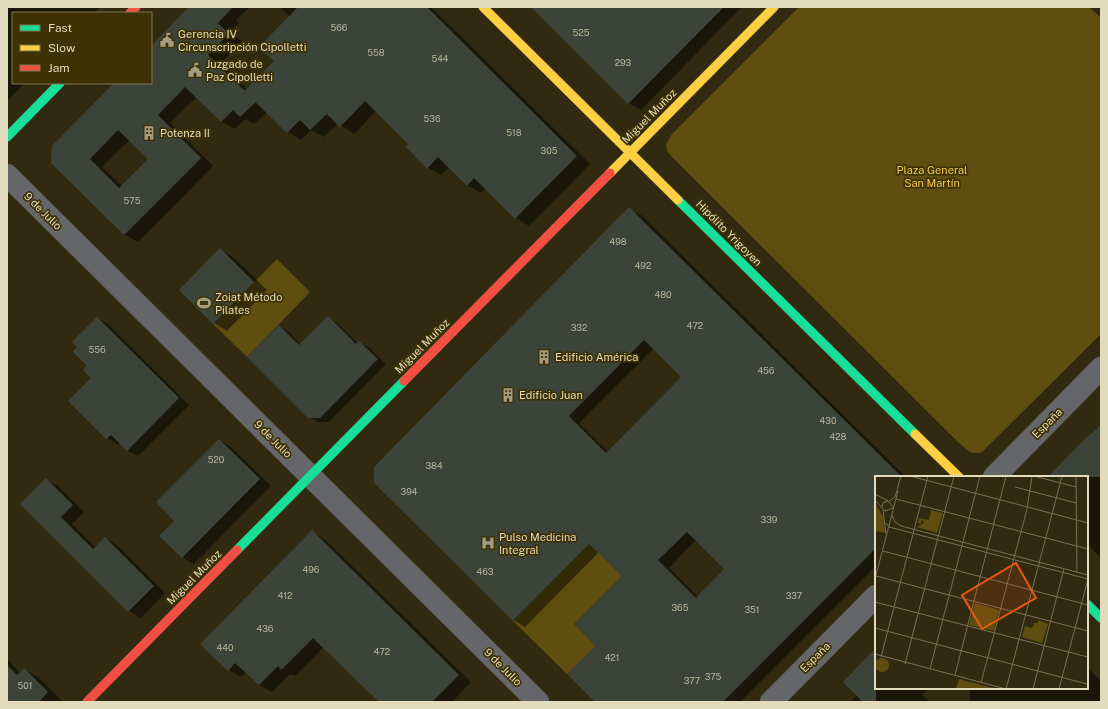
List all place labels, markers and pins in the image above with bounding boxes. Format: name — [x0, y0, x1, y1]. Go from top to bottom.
place label: Gerencia IV Circunscripción Cipolletti — [178, 28, 306, 53]
public building icon: Gerencia IV Circunscripción Cipolletti — [159, 32, 175, 48]
place label: Juzgado de Paz Cipolletti — [206, 58, 273, 83]
public building icon: Juzgado de Paz Cipolletti — [187, 62, 203, 78]
building icon: Potenza II — [141, 125, 157, 141]
place label: Potenza II — [160, 127, 210, 139]
place label: Zoiat Método Pilates — [215, 291, 282, 316]
sports icon: Zoiat Método Pilates — [196, 295, 212, 311]
building icon: Edificio América — [536, 349, 552, 365]
place label: Edificio América — [555, 351, 638, 363]
building icon: Edificio Juan — [500, 387, 516, 403]
place label: Edificio Juan — [519, 389, 583, 401]
place label: Pulso Medicina Integral — [499, 531, 576, 556]
hospital icon: Pulso Medicina Integral — [480, 535, 496, 551]

